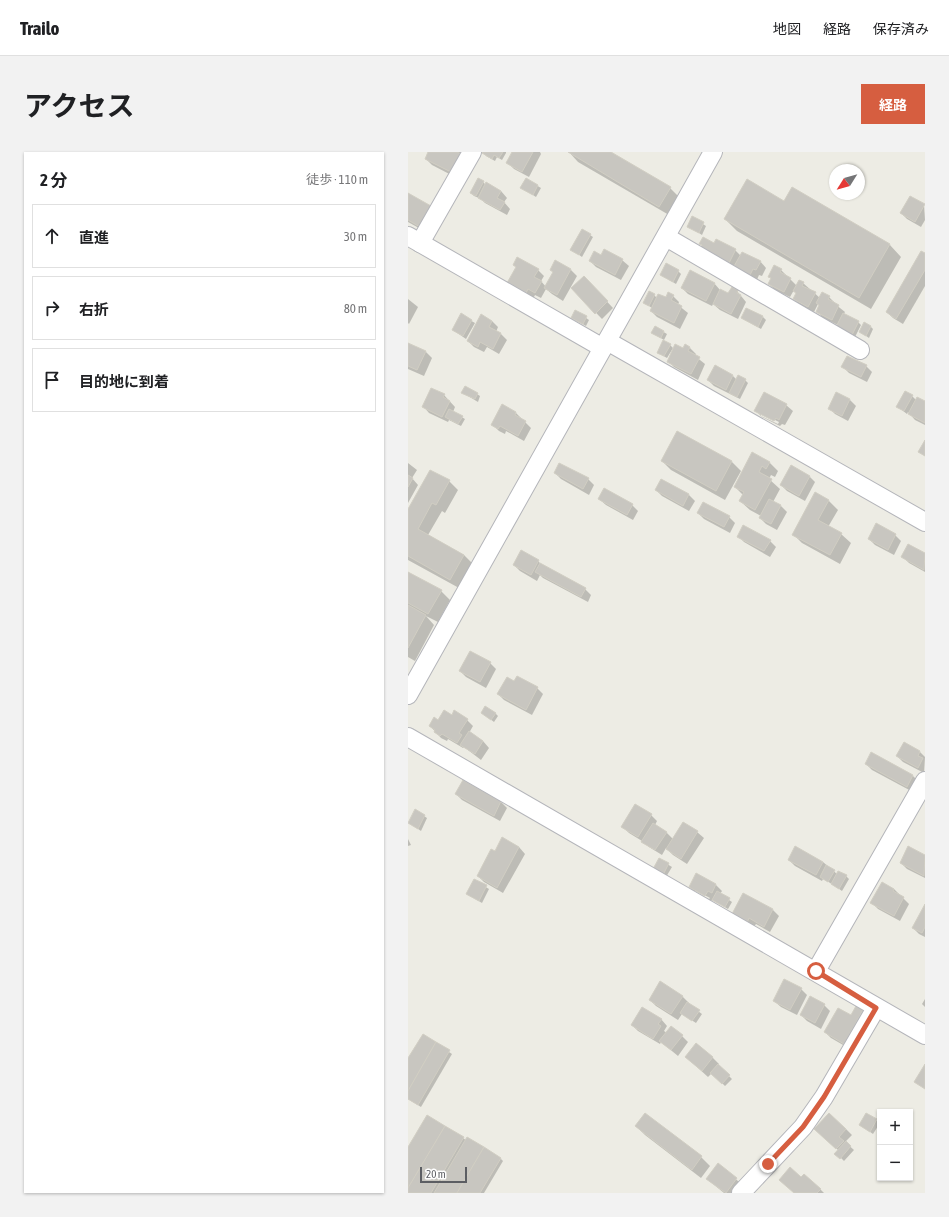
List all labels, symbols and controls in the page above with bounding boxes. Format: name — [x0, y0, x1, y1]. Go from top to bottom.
text: Trailo — [20, 17, 59, 39]
text: 地図 — [773, 21, 801, 37]
text: 経路 — [823, 21, 851, 37]
text: 保存済み — [873, 21, 929, 37]
button: 経路 — [861, 84, 925, 124]
text: アクセス — [24, 90, 135, 122]
north arrow — [829, 164, 865, 200]
text: 2 分 — [40, 170, 67, 190]
text: 徒歩 · 110 m — [306, 172, 368, 187]
icon: ahead — [41, 225, 63, 247]
text: 直進 — [79, 229, 109, 246]
text: 30 m — [344, 229, 367, 244]
icon: right — [41, 297, 63, 319]
text: 右折 — [79, 301, 109, 318]
text: 80 m — [344, 301, 367, 316]
icon: arrive — [41, 369, 63, 391]
text: 目的地に到着 — [79, 373, 169, 390]
route start — [807, 962, 825, 980]
map controls — [877, 1109, 913, 1181]
button: + — [877, 1109, 913, 1145]
button: − — [877, 1145, 913, 1181]
route end — [759, 1155, 777, 1173]
scale bar — [420, 1165, 467, 1184]
text: 20 m — [426, 1168, 446, 1180]

